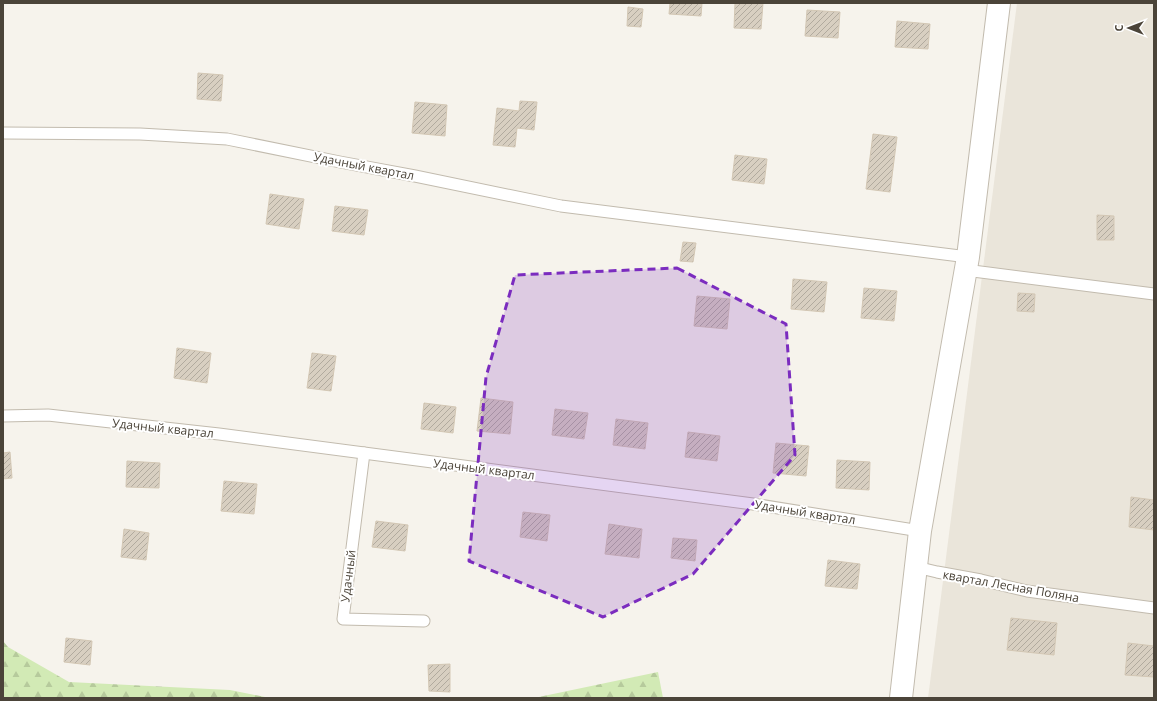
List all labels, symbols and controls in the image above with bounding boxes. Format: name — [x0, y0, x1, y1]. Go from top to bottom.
north arrow — [1109, 8, 1149, 48]
text: С — [1111, 24, 1126, 32]
street label: Удачный квартал — [312, 148, 416, 184]
street label: Удачный квартал — [111, 414, 215, 442]
street label: Удачный квартал — [432, 454, 536, 484]
street label: Удачный квартал — [753, 496, 857, 528]
street label: Удачный — [336, 549, 360, 603]
street label: квартал Лесная Поляна — [942, 566, 1080, 606]

